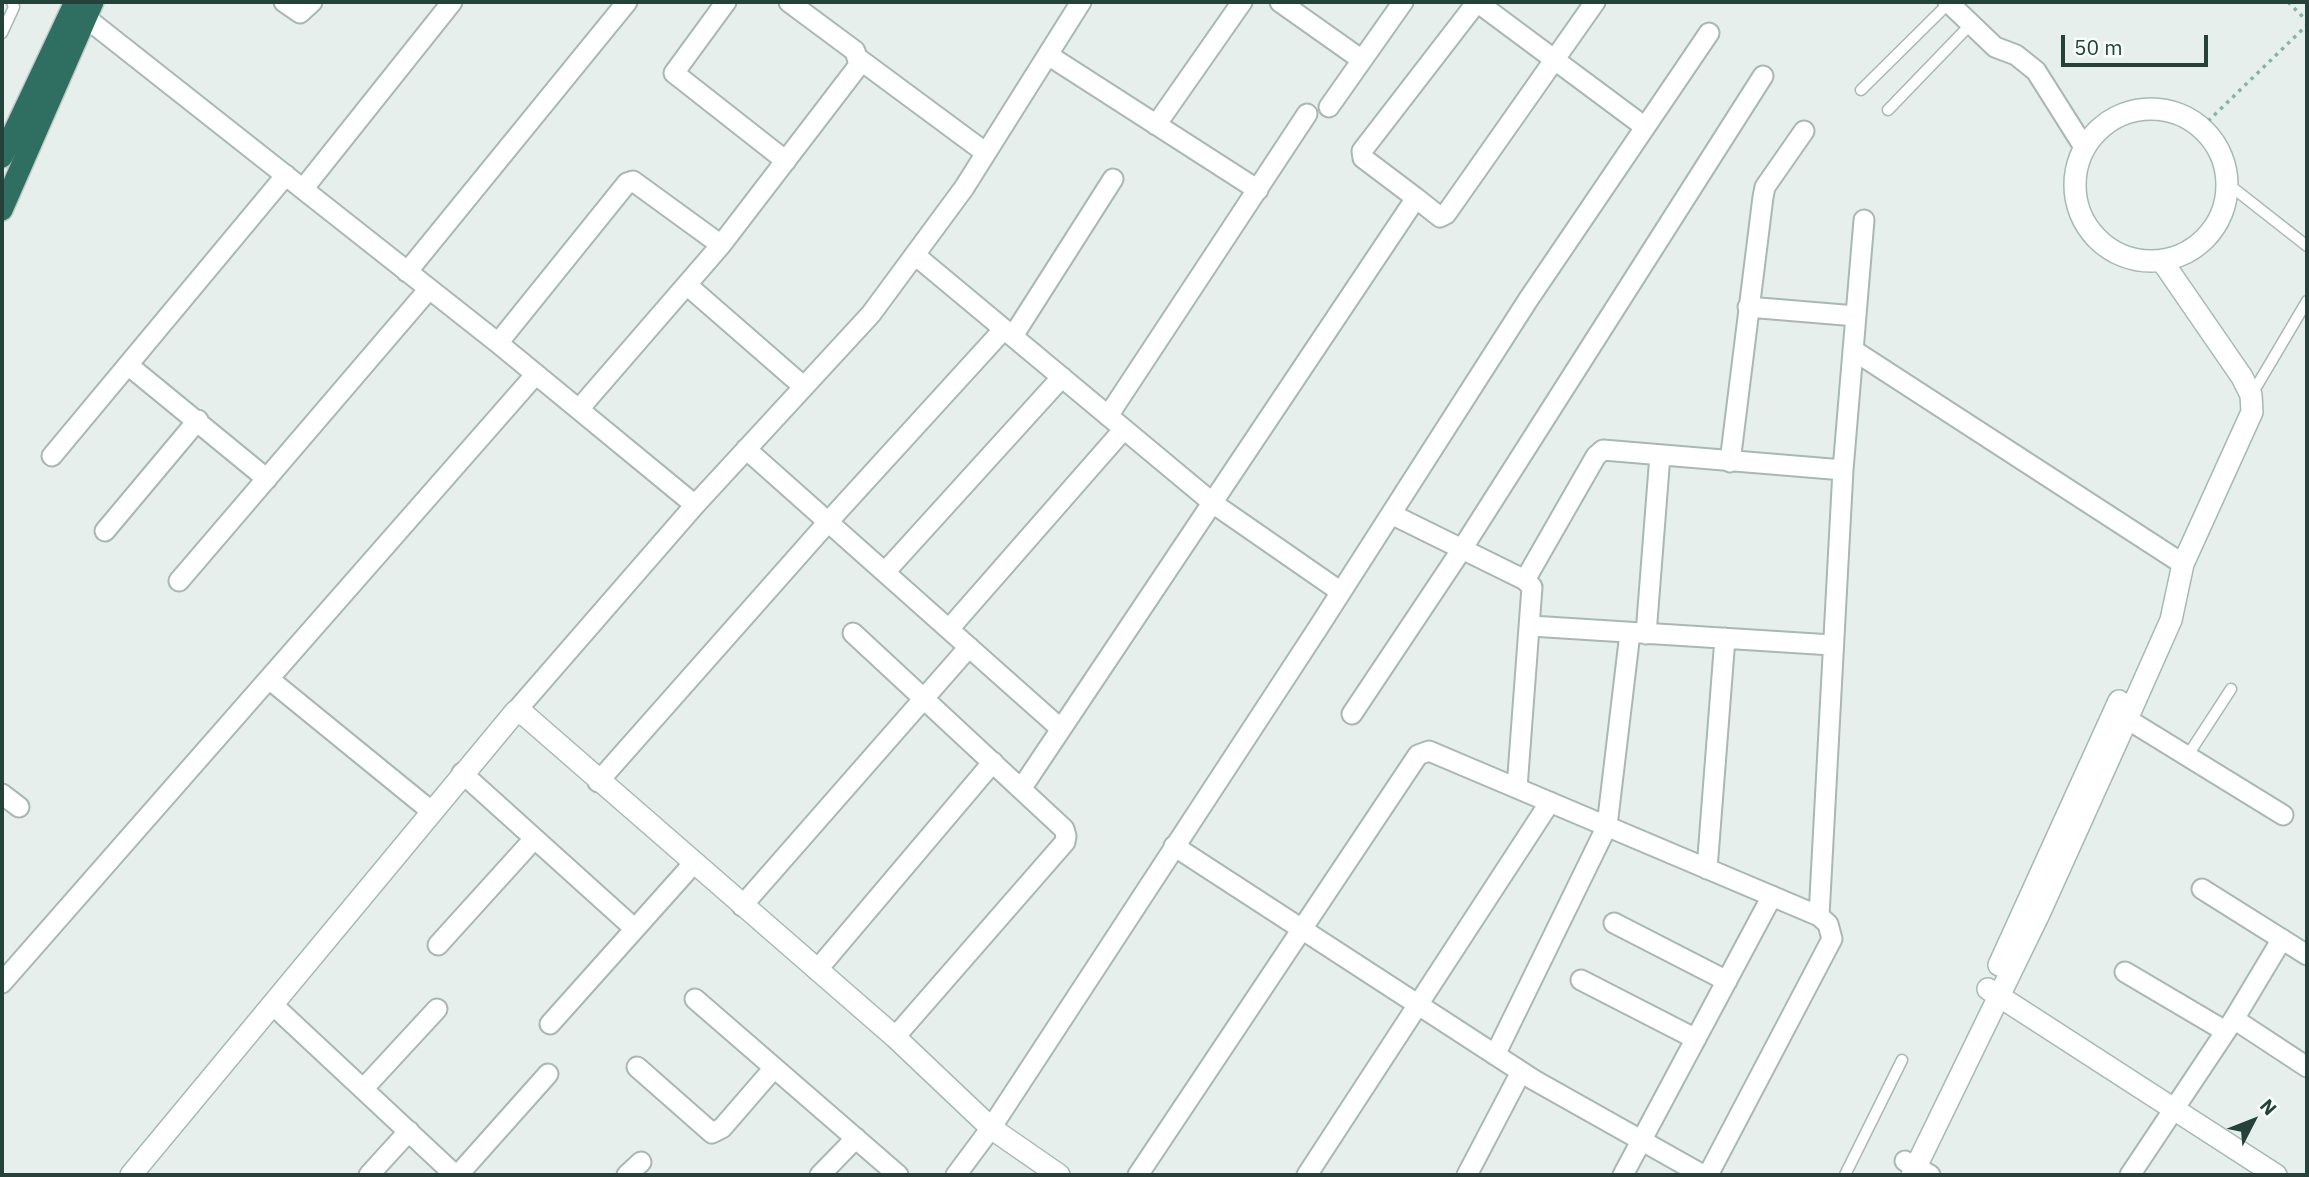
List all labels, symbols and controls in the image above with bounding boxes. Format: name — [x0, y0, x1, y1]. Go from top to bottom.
scale bar — [2064, 21, 2211, 65]
text: 50 m — [2074, 33, 2123, 61]
north arrow — [2218, 1086, 2288, 1156]
text: N — [2255, 1094, 2282, 1120]

